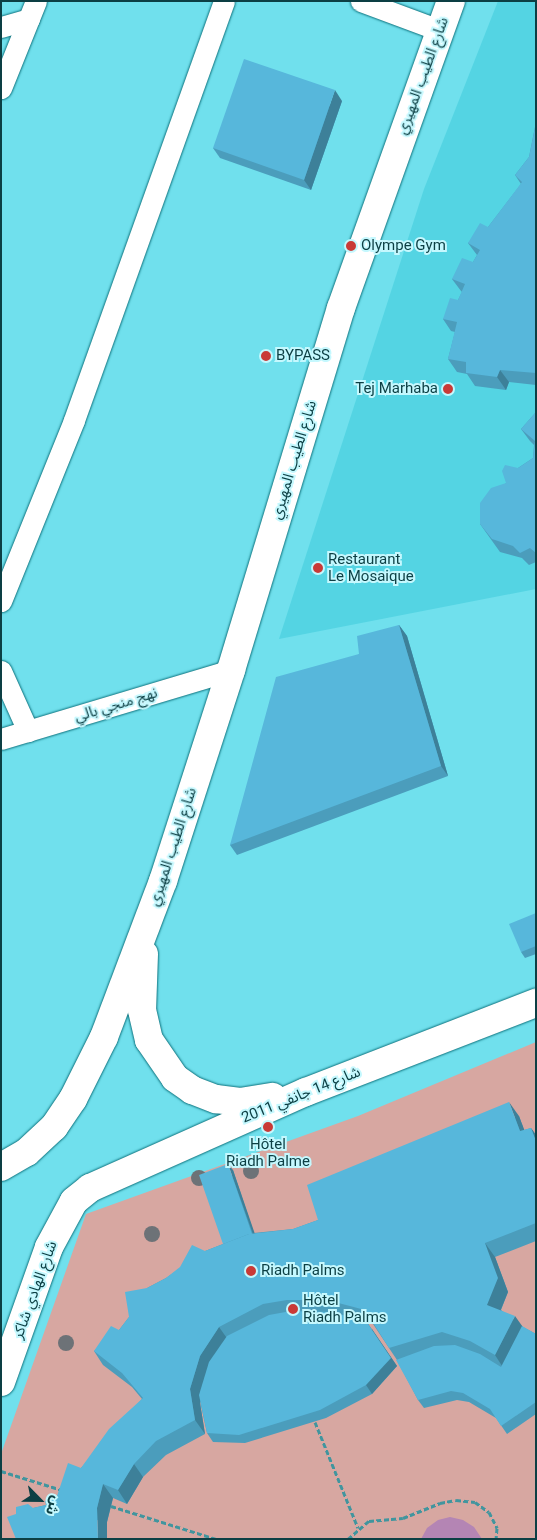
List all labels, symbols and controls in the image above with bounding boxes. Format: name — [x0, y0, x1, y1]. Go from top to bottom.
street label: شارع الطيب المهيري — [393, 15, 453, 137]
place label: Olympe Gym — [361, 237, 446, 255]
marker: Olympe Gym — [345, 240, 357, 252]
place label: BYPASS — [276, 347, 330, 365]
marker: BYPASS — [260, 350, 272, 362]
place label: Tej Marhaba — [355, 380, 438, 398]
marker: Tej Marhaba — [442, 383, 454, 395]
street label: شارع الطيب المهيري — [267, 398, 321, 522]
place label: Restaurant Le Mosaique — [328, 550, 414, 585]
marker: Restaurant Le Mosaique — [312, 562, 324, 574]
street label: نهج منجي بالي — [72, 684, 160, 726]
street label: شارع الطيب المهيري — [145, 786, 201, 908]
street label: شارع 14 جانفي 2011 — [239, 1063, 363, 1127]
marker: Hôtel Riadh Palme — [262, 1121, 274, 1133]
place label: Hôtel Riadh Palme — [226, 1135, 310, 1170]
street label: شارع الهادي شاكر — [9, 1239, 61, 1341]
place label: Riadh Palms — [261, 1262, 345, 1280]
marker: Riadh Palms — [245, 1265, 257, 1277]
place label: Hôtel Riadh Palms — [303, 1291, 387, 1326]
marker: Hôtel Riadh Palms — [287, 1303, 299, 1315]
north arrow — [15, 1475, 65, 1525]
text: ش — [43, 1494, 65, 1518]

